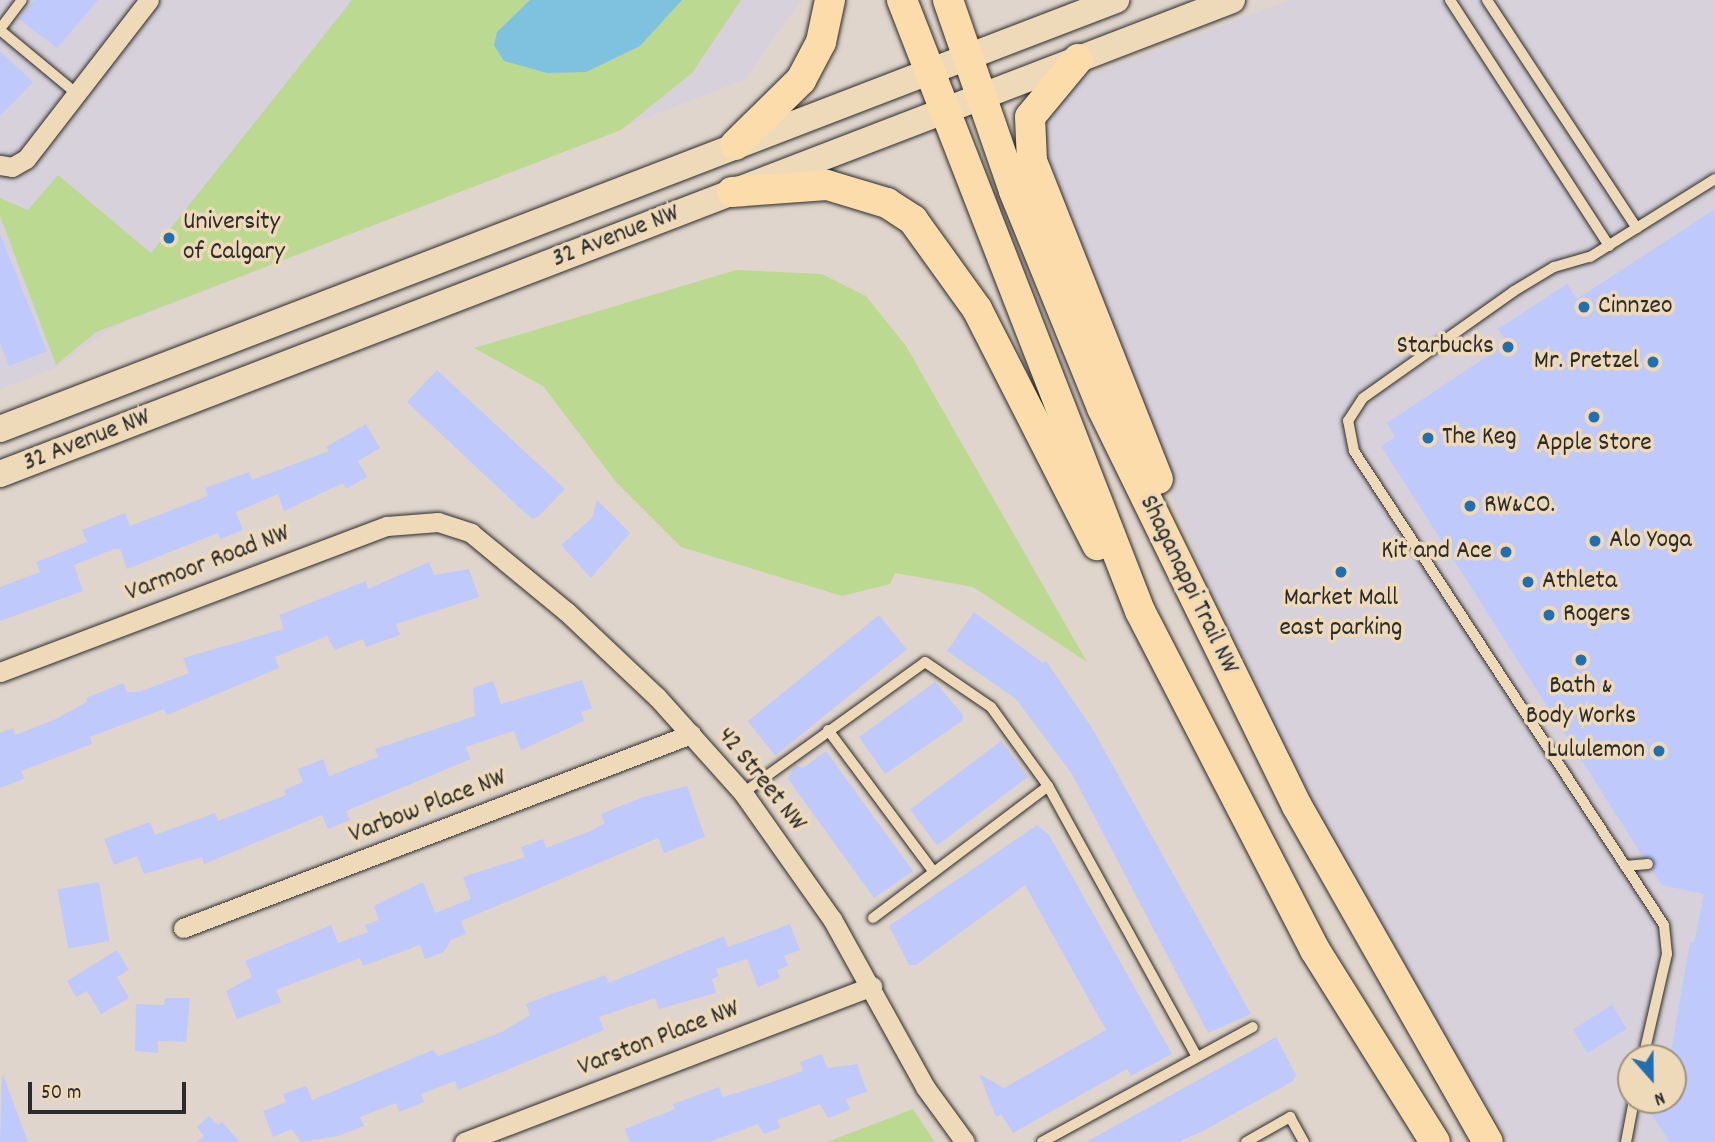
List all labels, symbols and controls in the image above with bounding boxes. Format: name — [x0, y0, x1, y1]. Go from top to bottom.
street label: 32 Avenue NW — [548, 198, 684, 276]
place label: University of Calgary — [183, 207, 285, 268]
marker: University of Calgary — [161, 230, 177, 246]
place label: Cinnzeo — [1598, 291, 1673, 323]
marker: Cinnzeo — [1576, 299, 1592, 315]
place label: Starbucks — [1397, 331, 1494, 363]
marker: Starbucks — [1500, 339, 1516, 355]
place label: Mr. Pretzel — [1534, 346, 1639, 378]
marker: Mr. Pretzel — [1645, 354, 1661, 370]
street label: 32 Avenue NW — [19, 402, 155, 480]
marker: Apple Store — [1586, 409, 1602, 425]
place label: The Keg — [1442, 422, 1517, 454]
place label: Apple Store — [1536, 428, 1652, 460]
marker: The Keg — [1420, 430, 1436, 446]
place label: RW&CO. — [1484, 490, 1555, 522]
street label: Shaganappi Trail NW — [1131, 491, 1245, 679]
marker: RW&CO. — [1462, 498, 1478, 514]
street label: Varmoor Road NW — [122, 518, 294, 610]
place label: Alo Yoga — [1609, 525, 1692, 557]
marker: Alo Yoga — [1587, 533, 1603, 549]
place label: Kit and Ace — [1381, 536, 1492, 568]
marker: Kit and Ace — [1498, 544, 1514, 560]
marker: Market Mall east parking — [1333, 564, 1349, 580]
place label: Athleta — [1542, 566, 1617, 598]
marker: Athleta — [1520, 574, 1536, 590]
place label: Market Mall east parking — [1280, 583, 1402, 644]
place label: Rogers — [1563, 599, 1631, 631]
marker: Rogers — [1541, 607, 1557, 623]
marker: Bath & Body Works — [1573, 652, 1589, 668]
place label: Bath & Body Works — [1526, 671, 1636, 732]
street label: 42 Street NW — [710, 722, 812, 838]
place label: Lululemon — [1547, 735, 1645, 767]
marker: Lululemon — [1651, 743, 1667, 759]
street label: Varbow Place NW — [345, 763, 511, 851]
street label: Varston Place NW — [574, 994, 744, 1084]
north arrow — [1617, 1044, 1687, 1114]
scale bar — [32, 1068, 189, 1112]
text: 50 m — [41, 1079, 81, 1109]
text: N — [1650, 1083, 1668, 1111]

